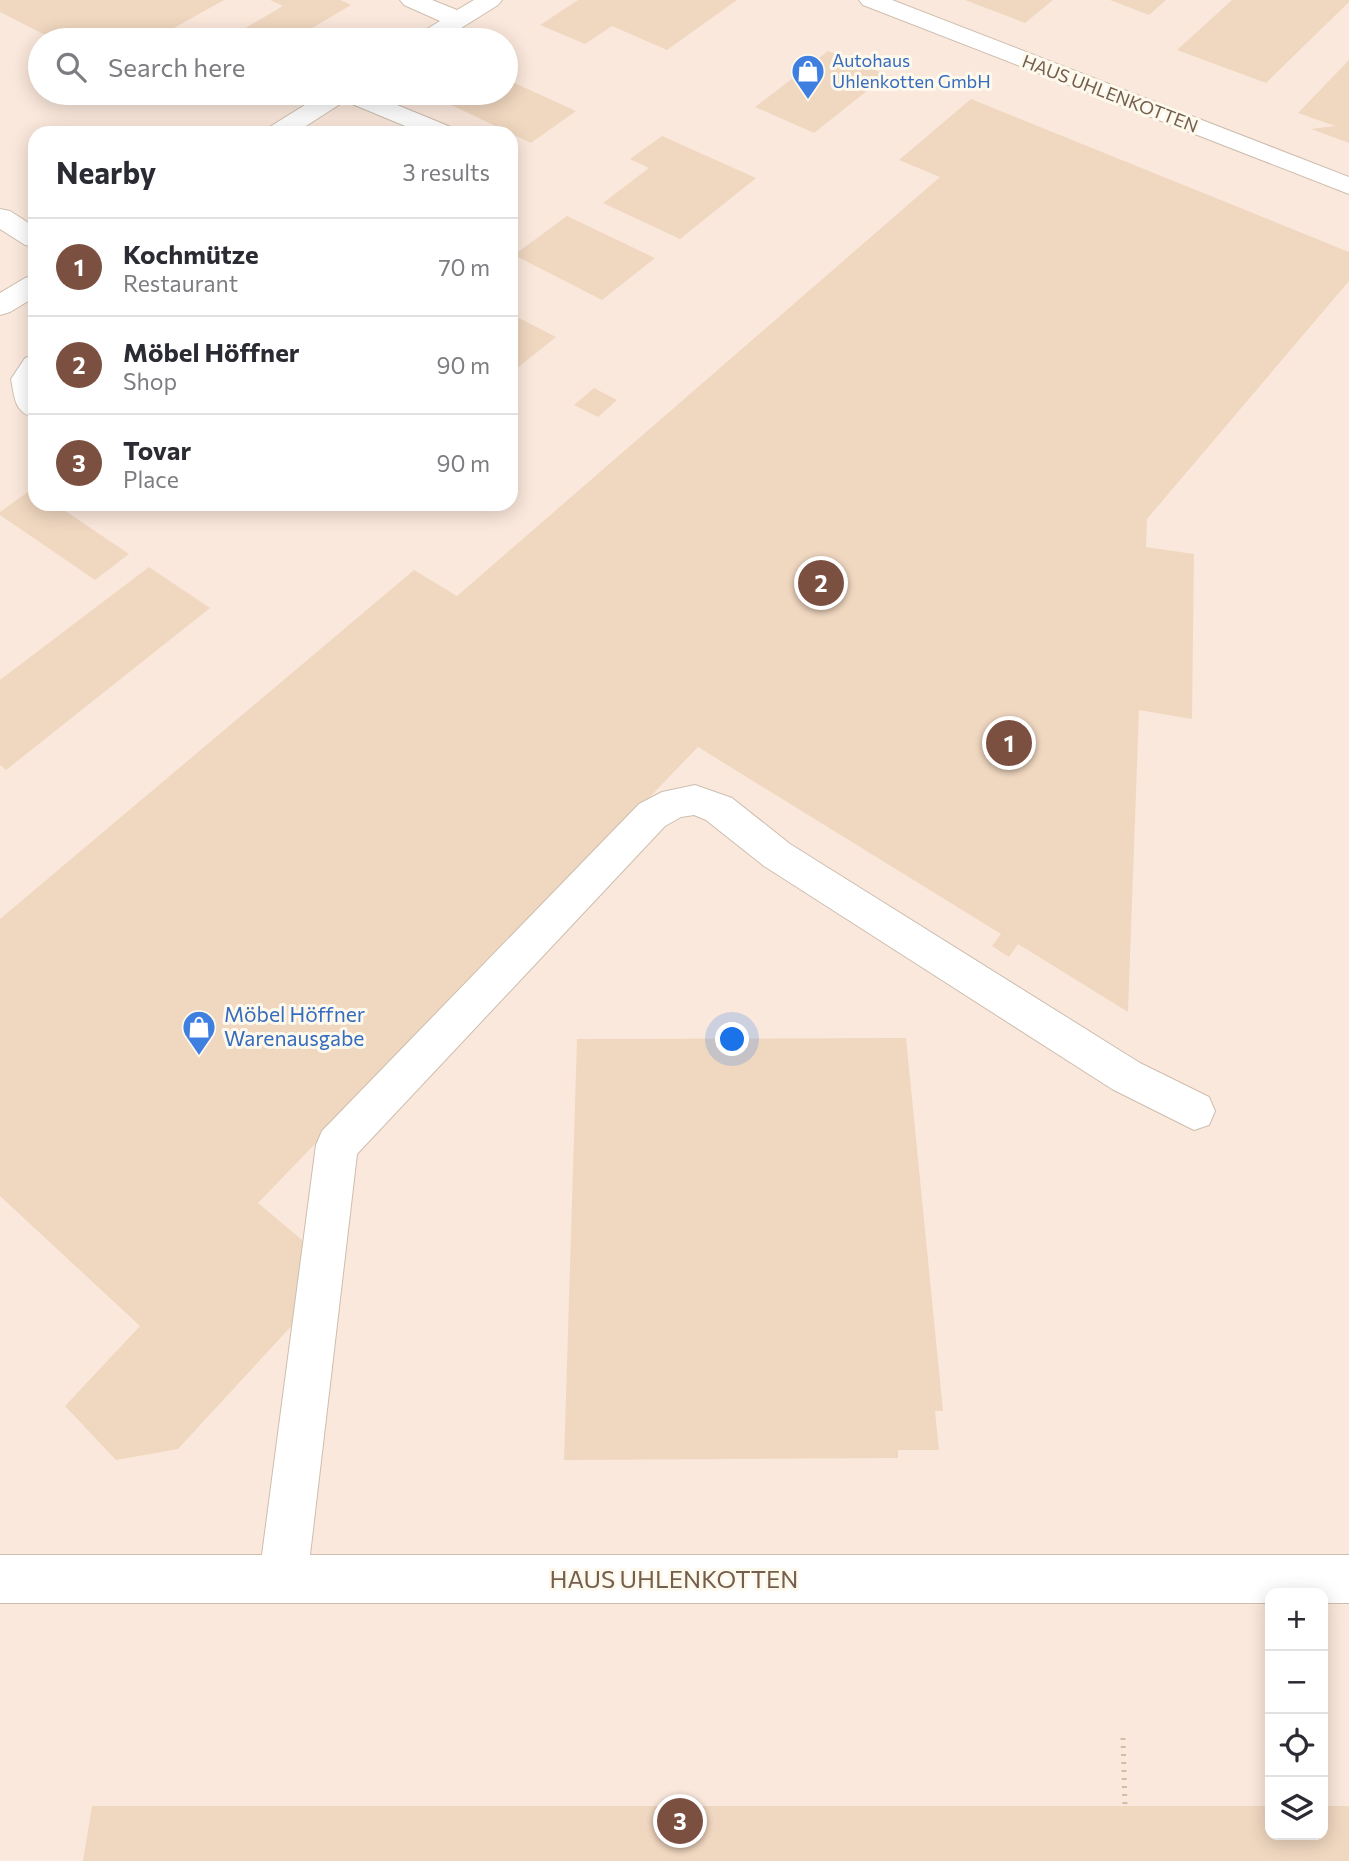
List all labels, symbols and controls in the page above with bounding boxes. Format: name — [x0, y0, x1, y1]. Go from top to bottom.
search box — [28, 28, 518, 105]
icon: search — [52, 48, 90, 86]
place label: Autohaus Uhlenkotten GmbH — [832, 49, 991, 92]
street label: HAUS UHLENKOTTEN — [1019, 49, 1201, 137]
text: Search here — [108, 51, 246, 82]
shop icon: Autohaus Uhlenkotten GmbH — [789, 52, 827, 101]
text: Nearby — [56, 153, 156, 190]
text: 3 results — [403, 158, 490, 186]
text: Kochmütze — [123, 238, 259, 269]
text: 1 — [74, 253, 84, 281]
text: 70 m — [438, 253, 490, 281]
text: Restaurant — [123, 269, 238, 297]
text: Möbel Höffner — [123, 336, 300, 367]
text: 2 — [72, 351, 86, 379]
text: 90 m — [437, 351, 490, 379]
text: Shop — [123, 367, 177, 395]
text: Tovar — [123, 434, 191, 465]
text: 3 — [72, 449, 86, 477]
text: 90 m — [437, 449, 490, 477]
text: Place — [123, 465, 179, 493]
pin: 2 — [798, 557, 844, 609]
pin: 1 — [986, 717, 1032, 769]
place label: Möbel Höffner Warenausgabe — [224, 1001, 365, 1050]
shop icon: Möbel Höffner Warenausgabe — [180, 1008, 218, 1057]
your location — [715, 1022, 749, 1056]
street label: HAUS UHLENKOTTEN — [550, 1564, 798, 1593]
map controls — [1265, 1588, 1328, 1840]
button: + — [1265, 1588, 1328, 1651]
button: − — [1265, 1651, 1328, 1714]
button: locate — [1265, 1714, 1328, 1777]
button: layers — [1265, 1777, 1328, 1840]
pin: 3 — [657, 1795, 703, 1847]

